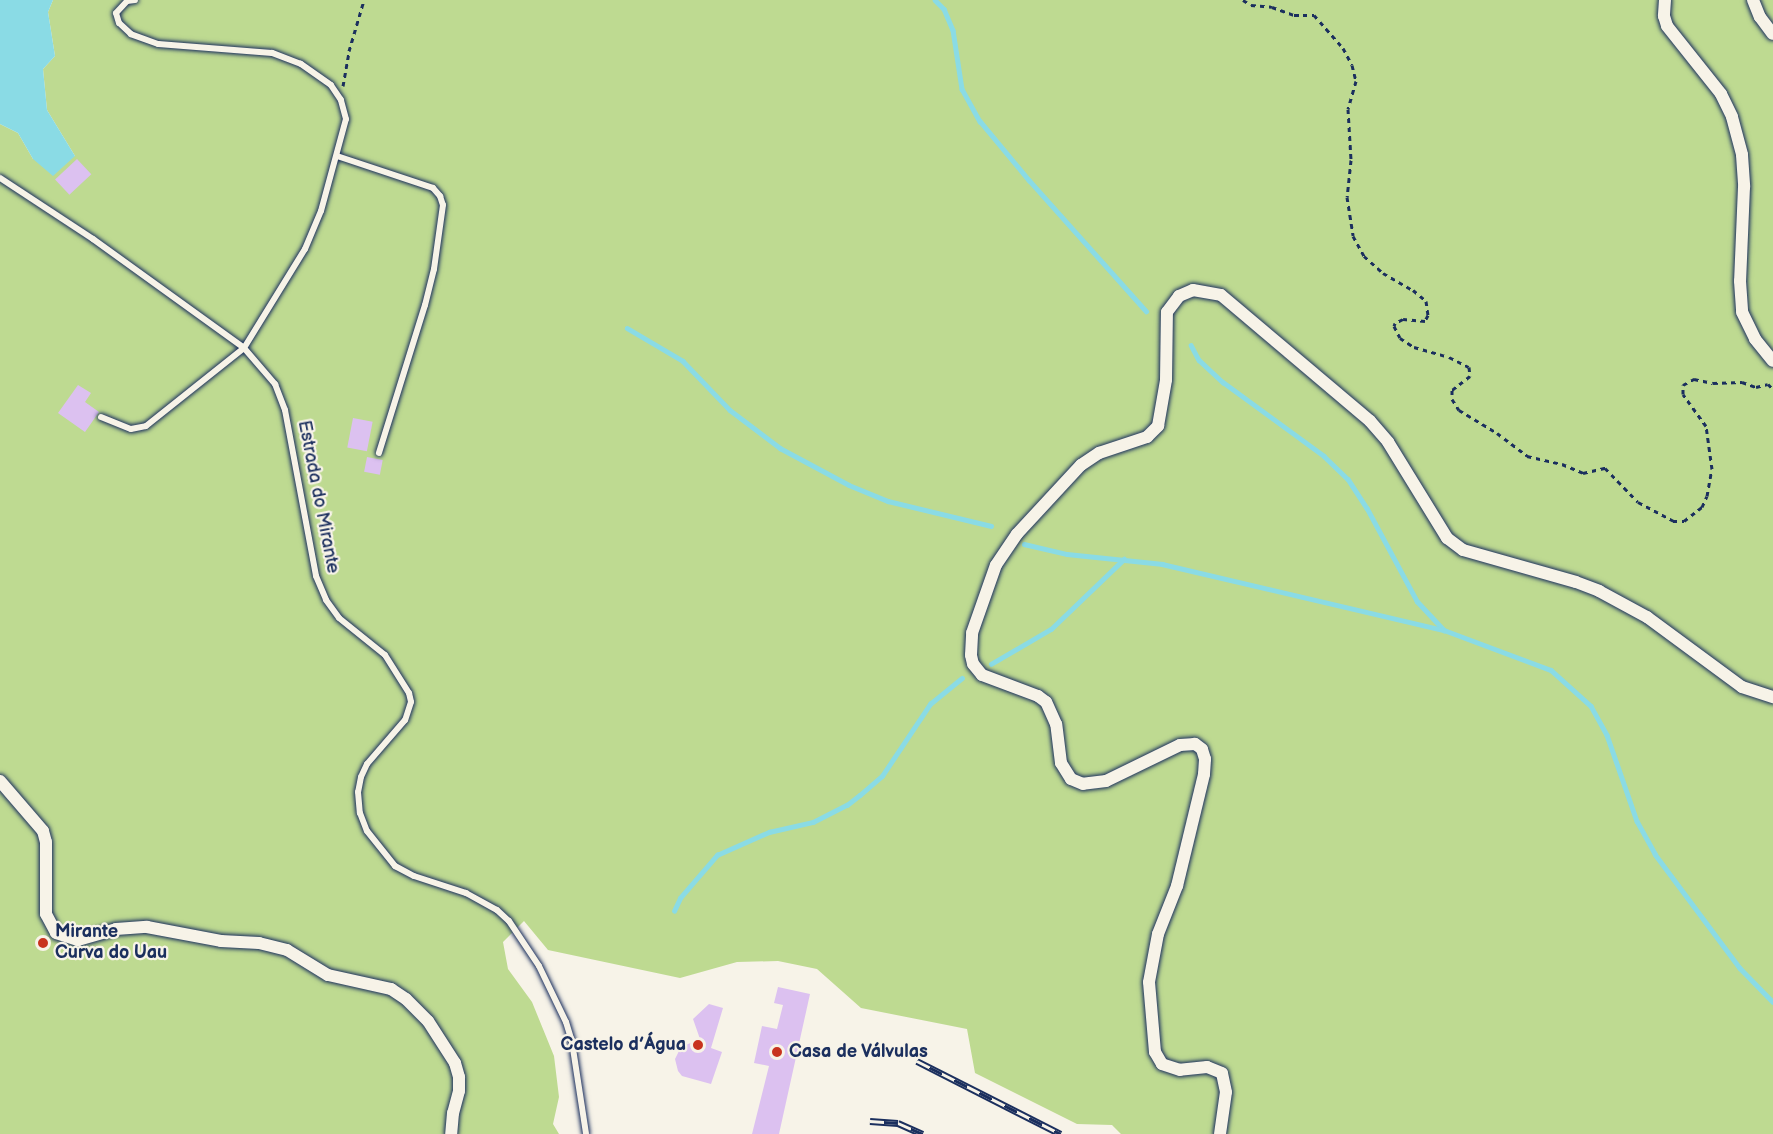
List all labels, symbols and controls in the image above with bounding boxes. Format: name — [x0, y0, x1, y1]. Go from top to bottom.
street label: Estrada do Mirante — [293, 419, 343, 575]
place label: Mirante Curva do Uau — [55, 922, 167, 964]
marker: Mirante Curva do Uau — [36, 936, 50, 950]
place label: Castelo d’Água — [561, 1034, 686, 1056]
marker: Castelo d’Água — [691, 1038, 705, 1052]
place label: Casa de Válvulas — [789, 1041, 929, 1063]
marker: Casa de Válvulas — [770, 1045, 784, 1059]

